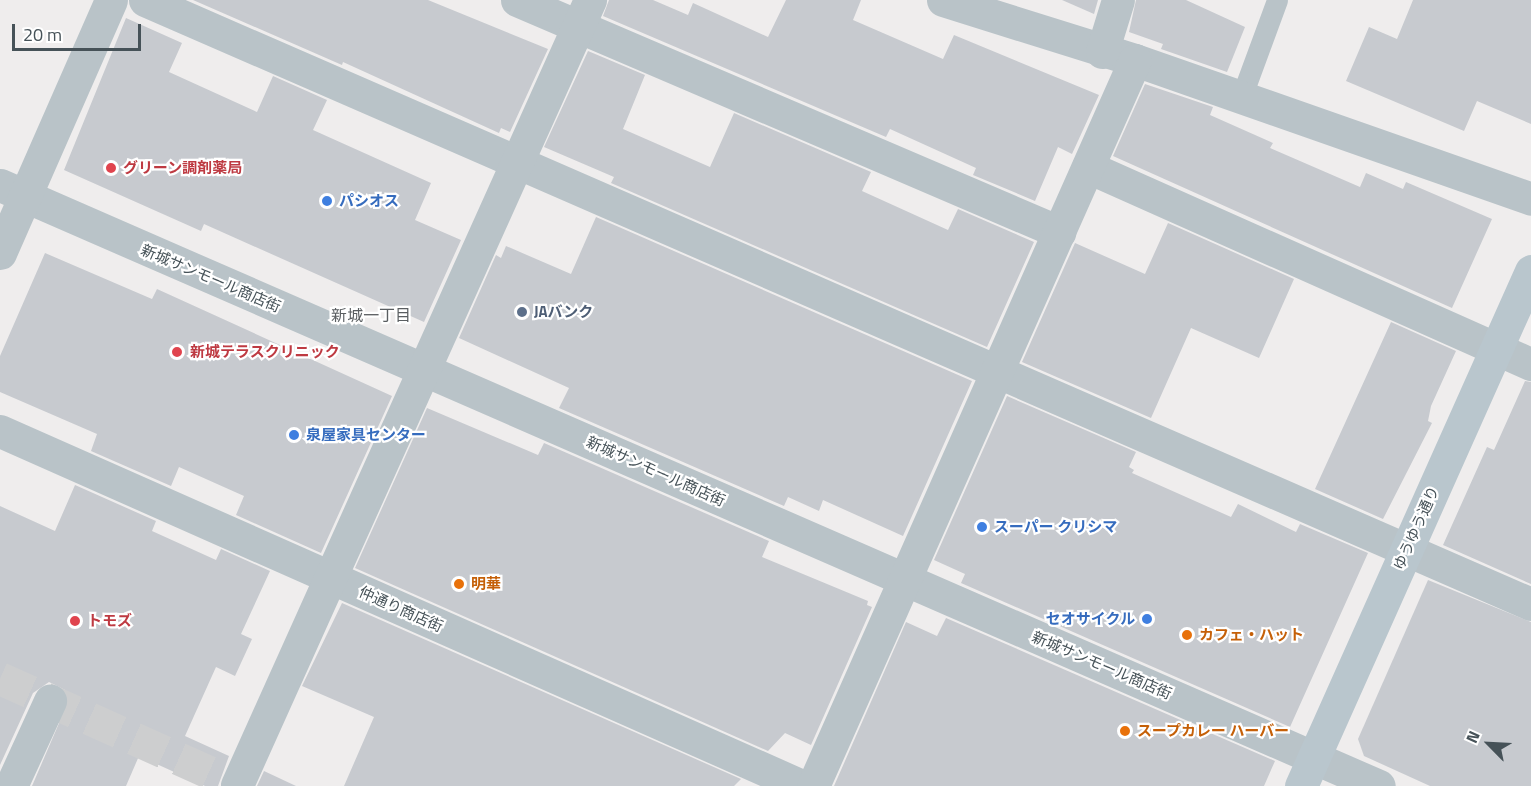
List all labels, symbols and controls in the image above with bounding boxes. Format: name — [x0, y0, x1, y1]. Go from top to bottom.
scale bar — [15, 12, 144, 50]
text: 20 m — [23, 21, 62, 48]
place label: グリーン調剤薬局 — [123, 159, 243, 177]
marker: グリーン調剤薬局 — [104, 161, 118, 175]
place label: パシオス — [339, 192, 399, 210]
marker: パシオス — [320, 194, 334, 208]
street label: 新城サンモール商店街 — [138, 240, 284, 316]
place label: JAバンク — [534, 303, 593, 321]
district label: 新城一丁目 — [331, 305, 411, 325]
marker: JAバンク — [515, 305, 529, 319]
marker: 新城テラスクリニック — [168, 343, 186, 361]
place label: 新城テラスクリニック — [190, 343, 340, 361]
place label: 泉屋家具センター — [306, 426, 426, 444]
marker: 泉屋家具センター — [287, 428, 301, 442]
street label: 新城サンモール商店街 — [584, 432, 728, 510]
street label: ゆうゆう通り — [1389, 483, 1443, 573]
place label: スーパー クリシマ — [994, 518, 1117, 536]
marker: スーパー クリシマ — [975, 520, 989, 534]
place label: 明華 — [471, 575, 501, 593]
marker: 明華 — [452, 577, 466, 591]
street label: 仲通り商店街 — [356, 582, 446, 636]
place label: セオサイクル — [1045, 610, 1135, 628]
place label: トモズ — [87, 612, 132, 630]
marker: セオサイクル — [1140, 612, 1154, 626]
marker: トモズ — [68, 614, 82, 628]
place label: カフェ・ハット — [1199, 626, 1304, 644]
street label: 新城サンモール商店街 — [1029, 627, 1175, 703]
marker: カフェ・ハット — [1180, 628, 1194, 642]
north arrow — [1459, 714, 1519, 774]
place label: スープカレー ハーバー — [1137, 722, 1290, 740]
marker: スープカレー ハーバー — [1118, 724, 1132, 738]
text: N — [1459, 727, 1486, 747]

